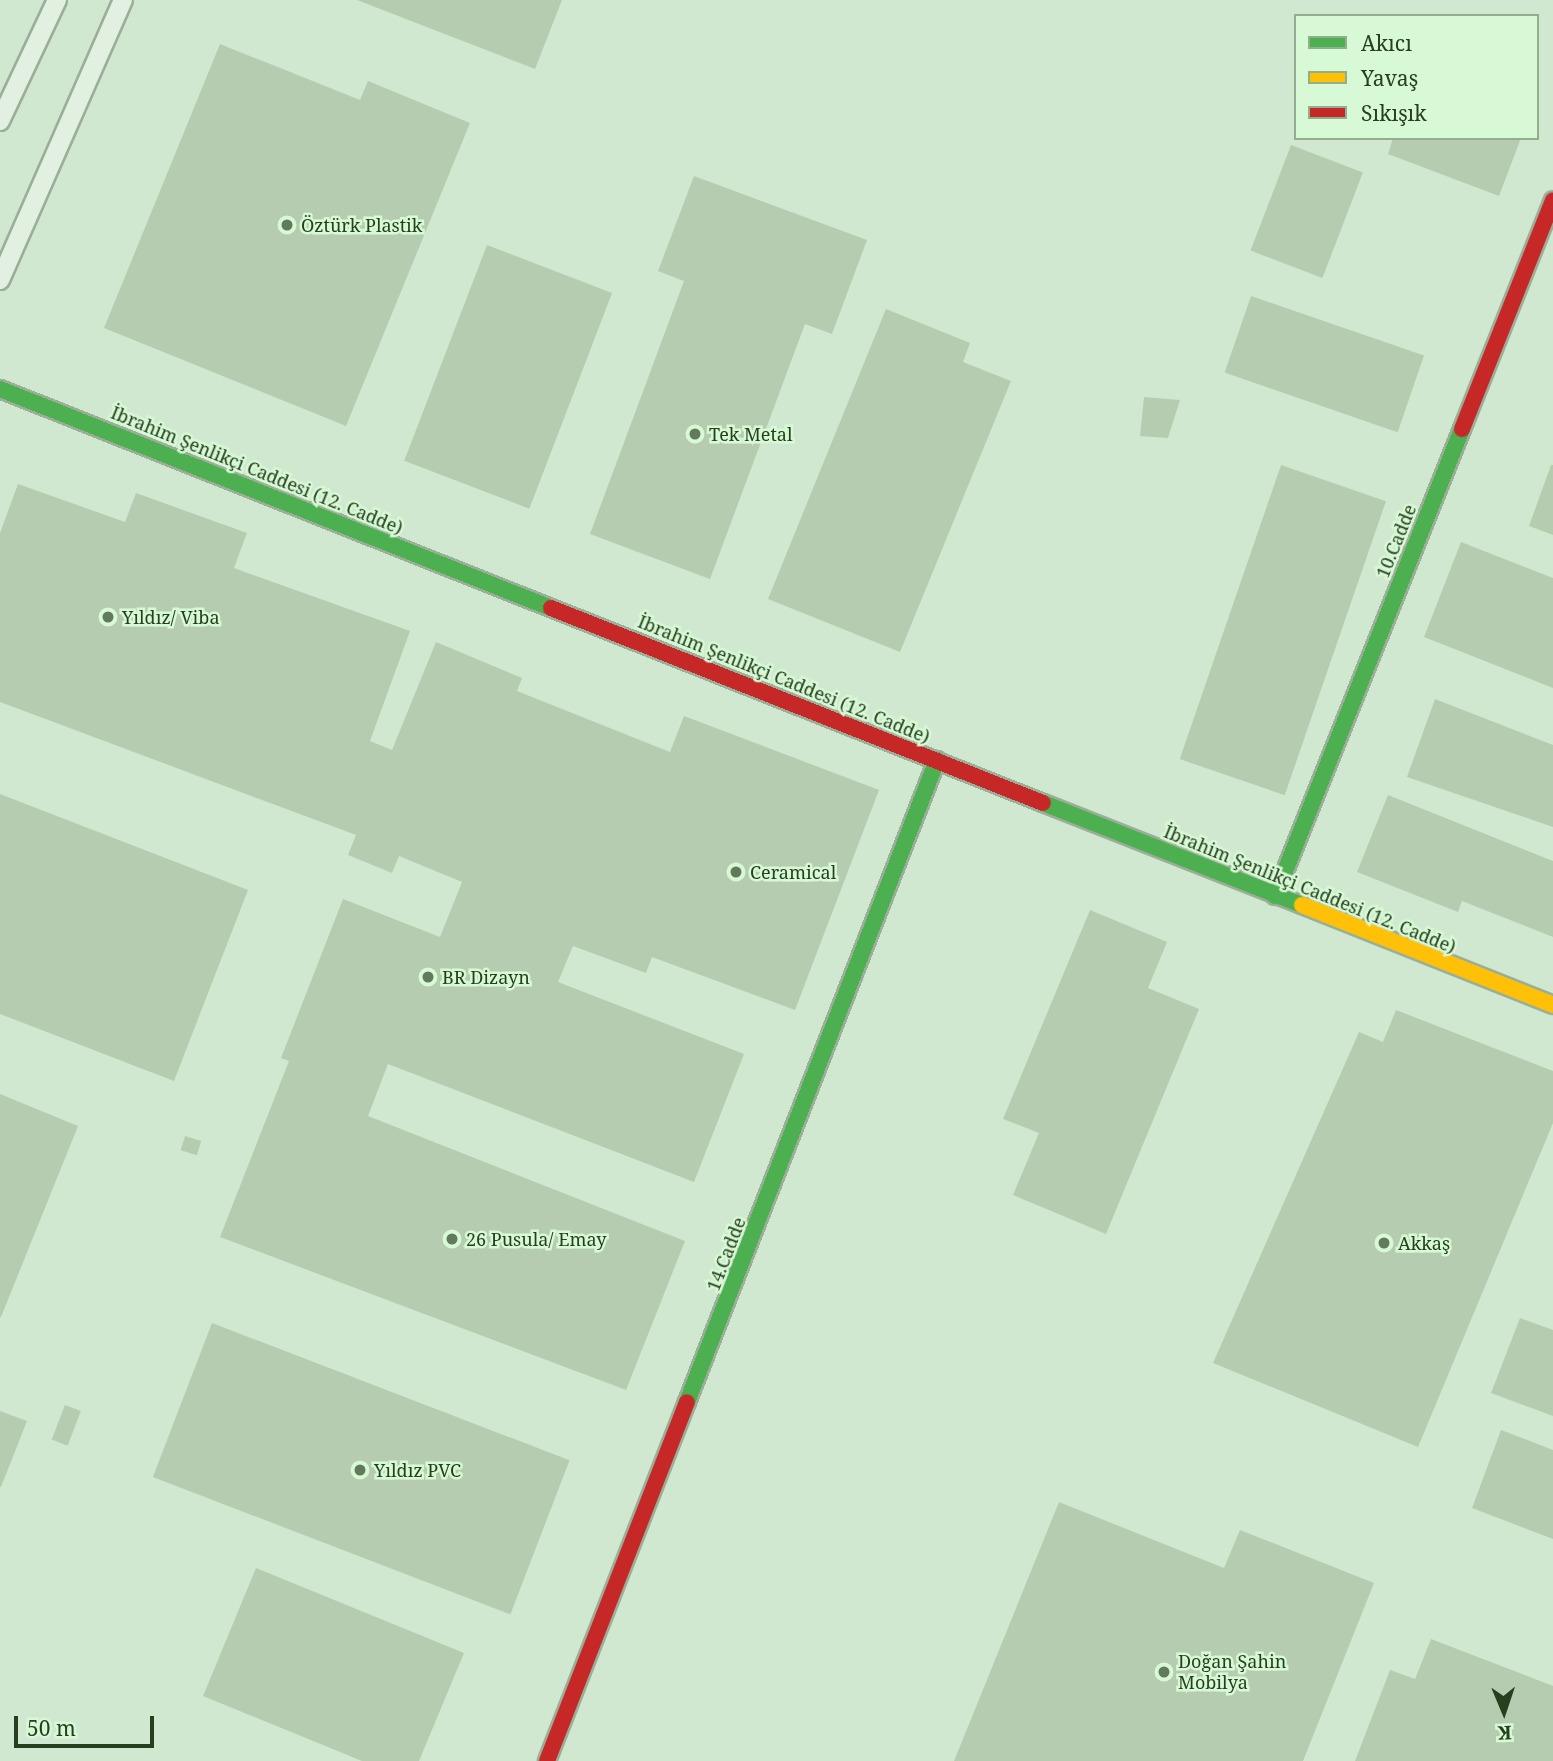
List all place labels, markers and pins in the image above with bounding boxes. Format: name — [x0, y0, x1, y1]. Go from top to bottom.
place label: Öztürk Plastik — [301, 214, 422, 236]
marker: Öztürk Plastik — [279, 217, 295, 233]
place label: Tek Metal — [709, 423, 793, 445]
marker: Tek Metal — [687, 426, 703, 442]
place label: Yıldız/ Viba — [122, 606, 220, 628]
marker: Yıldız/ Viba — [100, 609, 116, 625]
place label: Ceramical — [750, 861, 836, 883]
marker: Ceramical — [728, 864, 744, 880]
place label: BR Dizayn — [442, 966, 530, 988]
marker: BR Dizayn — [420, 969, 436, 985]
place label: 26 Pusula/ Emay — [466, 1228, 606, 1250]
marker: 26 Pusula/ Emay — [444, 1231, 460, 1247]
place label: Akkaş — [1398, 1232, 1450, 1254]
marker: Akkaş — [1376, 1235, 1392, 1251]
place label: Yıldız PVC — [374, 1459, 461, 1481]
marker: Yıldız PVC — [352, 1462, 368, 1478]
place label: Doğan Şahin Mobilya — [1178, 1651, 1286, 1694]
marker: Doğan Şahin Mobilya — [1156, 1664, 1172, 1680]

